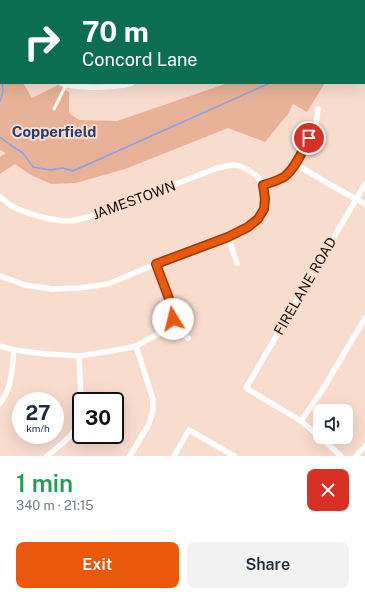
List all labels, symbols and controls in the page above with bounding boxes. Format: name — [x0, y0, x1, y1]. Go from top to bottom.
text: 70 m — [82, 15, 149, 48]
icon: right — [16, 16, 68, 68]
text: Concord Lane — [82, 49, 197, 70]
pin — [292, 121, 326, 155]
district label: Copperfield — [12, 123, 96, 140]
icon: arrive — [298, 127, 320, 149]
street label: JAMESTOWN — [90, 178, 178, 222]
street label: FIRELANE ROAD — [271, 234, 339, 338]
position arrow — [152, 298, 194, 340]
speed limit sign: 30 — [72, 392, 124, 444]
text: 27 — [25, 401, 51, 425]
map controls — [313, 404, 353, 444]
button: sound — [313, 404, 353, 444]
text: km/h — [26, 422, 50, 434]
text: 1 min — [16, 469, 73, 497]
button: close — [307, 469, 349, 511]
text: 340 m · 21:15 — [16, 498, 94, 513]
button: Exit — [16, 542, 179, 588]
button: Share — [187, 542, 349, 588]

